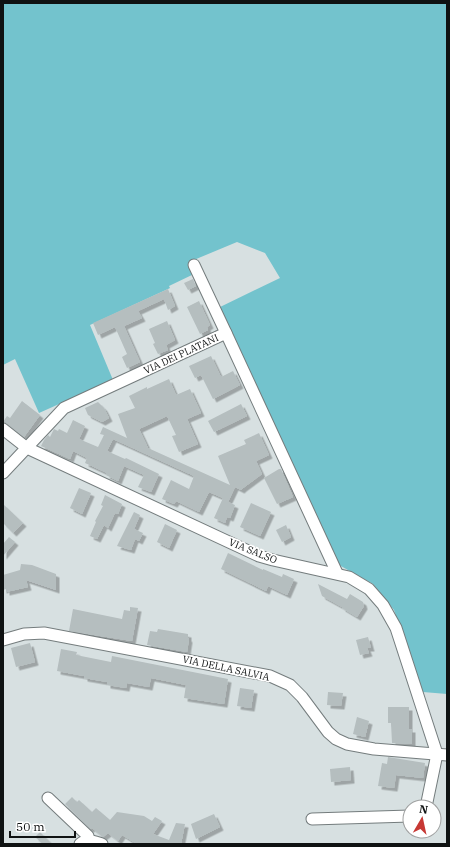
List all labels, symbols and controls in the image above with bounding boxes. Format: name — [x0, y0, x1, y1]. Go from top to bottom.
street label: VIA DEI PLATANI — [141, 331, 221, 377]
street label: VIA SALSO — [227, 535, 279, 567]
street label: VIA DELLA SALVIA — [181, 652, 271, 684]
north arrow — [402, 799, 442, 839]
text: N — [418, 802, 429, 817]
scale bar — [10, 813, 75, 839]
text: 50 m — [16, 819, 45, 834]

